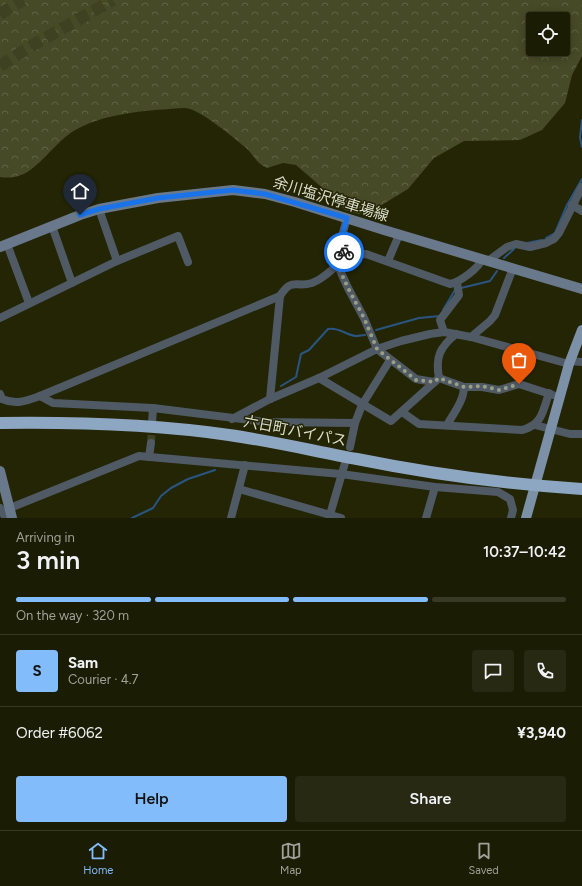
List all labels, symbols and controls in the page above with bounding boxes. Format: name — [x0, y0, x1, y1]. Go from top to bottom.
map controls — [526, 12, 570, 56]
button: locate — [526, 12, 570, 56]
street label: 余川塩沢停車場線 — [271, 173, 391, 225]
pin — [63, 174, 97, 215]
icon: home — [69, 180, 91, 202]
courier — [324, 232, 364, 272]
icon: bike — [333, 241, 355, 263]
pin — [502, 343, 536, 384]
icon: bag — [508, 349, 530, 371]
street label: 六日町バイパス — [242, 412, 348, 450]
text: Arriving in — [16, 530, 75, 545]
text: 10:37–10:42 — [483, 543, 566, 561]
text: 3 min — [16, 544, 80, 576]
text: On the way · 320 m — [16, 608, 129, 623]
button: chat — [472, 650, 514, 692]
button: phone — [524, 650, 566, 692]
text: Sam — [68, 654, 98, 672]
text: S — [32, 662, 42, 680]
text: Courier · 4.7 — [68, 672, 139, 687]
text: Order #6062 — [16, 724, 103, 742]
text: ¥3,940 — [517, 724, 566, 742]
button: Help — [16, 776, 287, 822]
button: Share — [295, 776, 566, 822]
tab: Home — [83, 840, 113, 877]
tab: Map — [280, 840, 302, 877]
tab: Saved — [468, 840, 499, 877]

